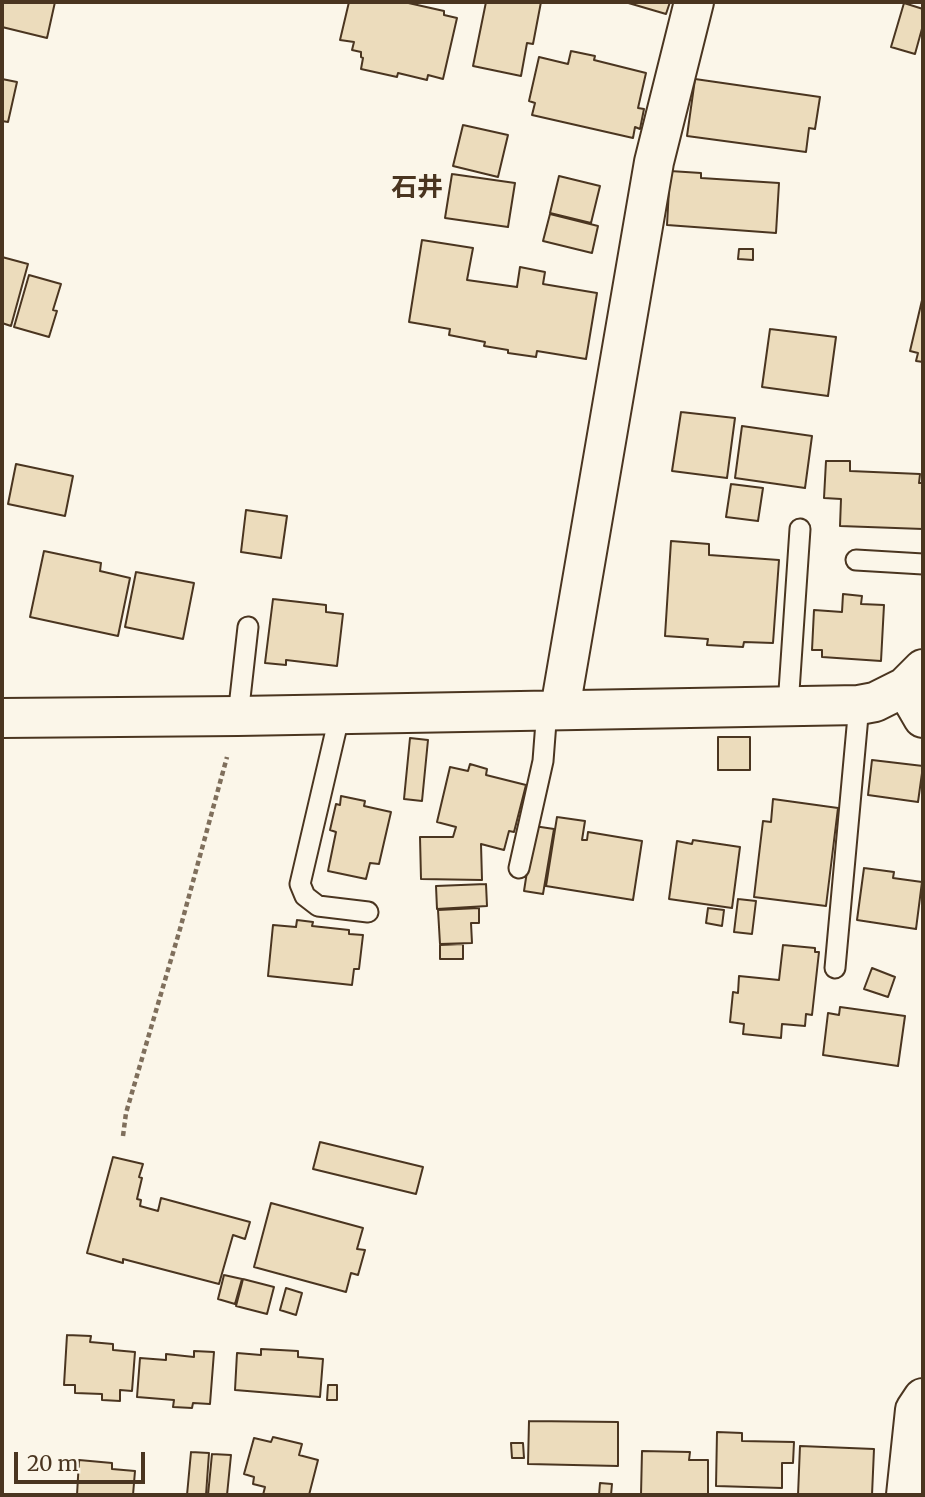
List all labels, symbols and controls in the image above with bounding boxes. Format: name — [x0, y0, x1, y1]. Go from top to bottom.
district label: 石井 — [391, 173, 443, 205]
scale bar — [18, 1438, 149, 1482]
text: 20 m — [27, 1450, 78, 1477]

